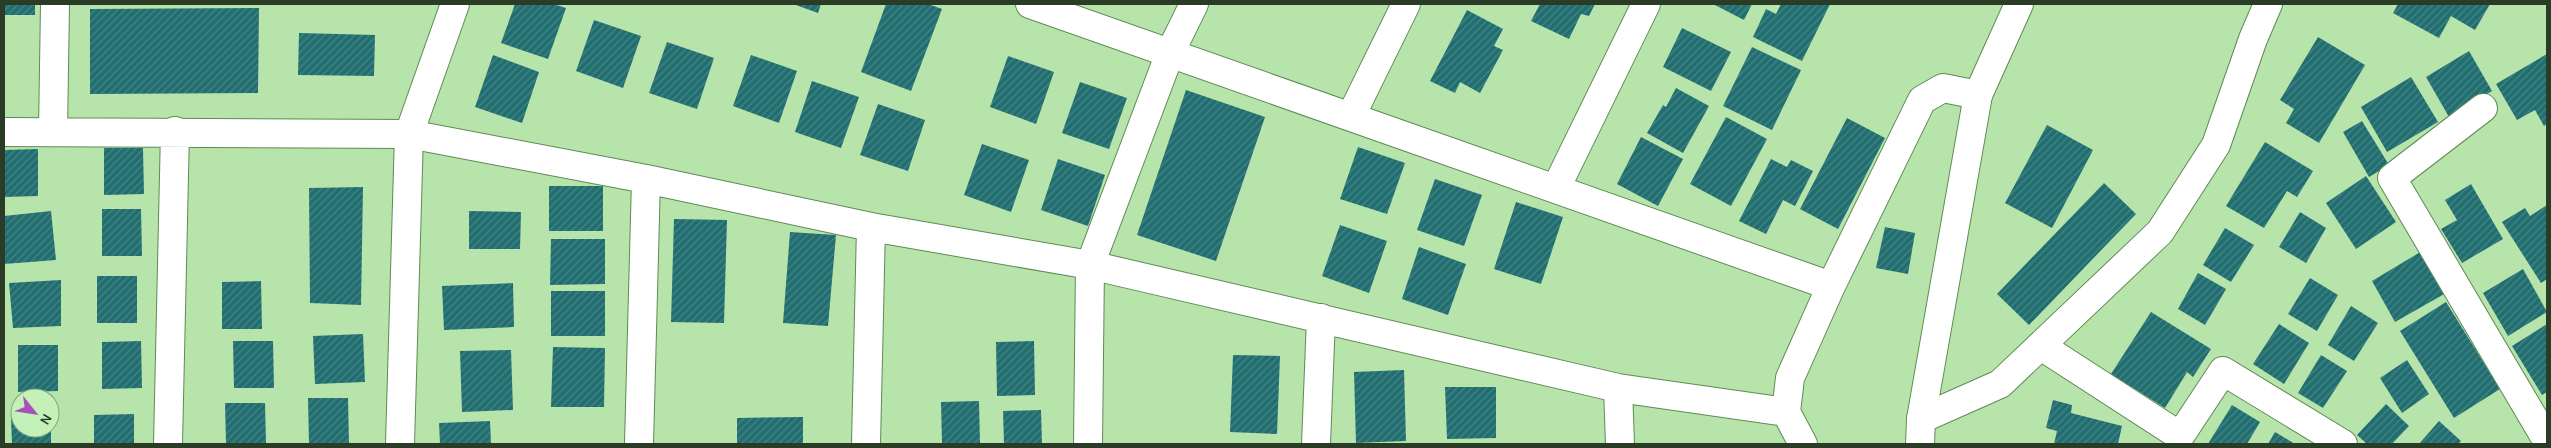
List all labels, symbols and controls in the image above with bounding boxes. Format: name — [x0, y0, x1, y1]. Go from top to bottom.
north arrow — [10, 388, 60, 438]
text: N — [36, 411, 56, 428]

